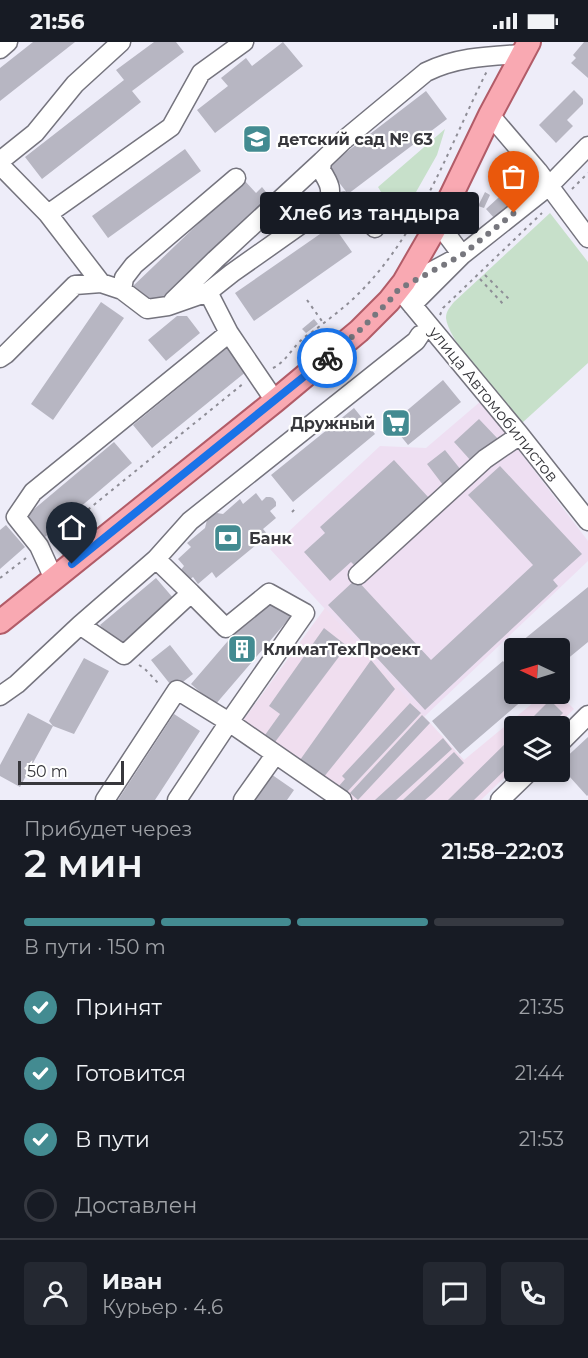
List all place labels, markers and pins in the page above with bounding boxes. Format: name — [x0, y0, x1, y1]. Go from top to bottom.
school or university icon: детский сад № 63 — [241, 123, 273, 155]
place label: детский сад № 63 — [278, 130, 433, 149]
pin — [488, 151, 539, 213]
callout: Хлеб из тандыра — [259, 192, 478, 234]
supermarket icon: Дружный — [380, 407, 412, 439]
place label: Дружный — [291, 414, 375, 433]
pin — [46, 502, 97, 564]
bank icon: Банк — [212, 522, 244, 554]
place label: Банк — [249, 529, 293, 548]
building icon: КлиматТехПроект — [226, 633, 258, 665]
place label: КлиматТехПроект — [263, 640, 421, 659]

